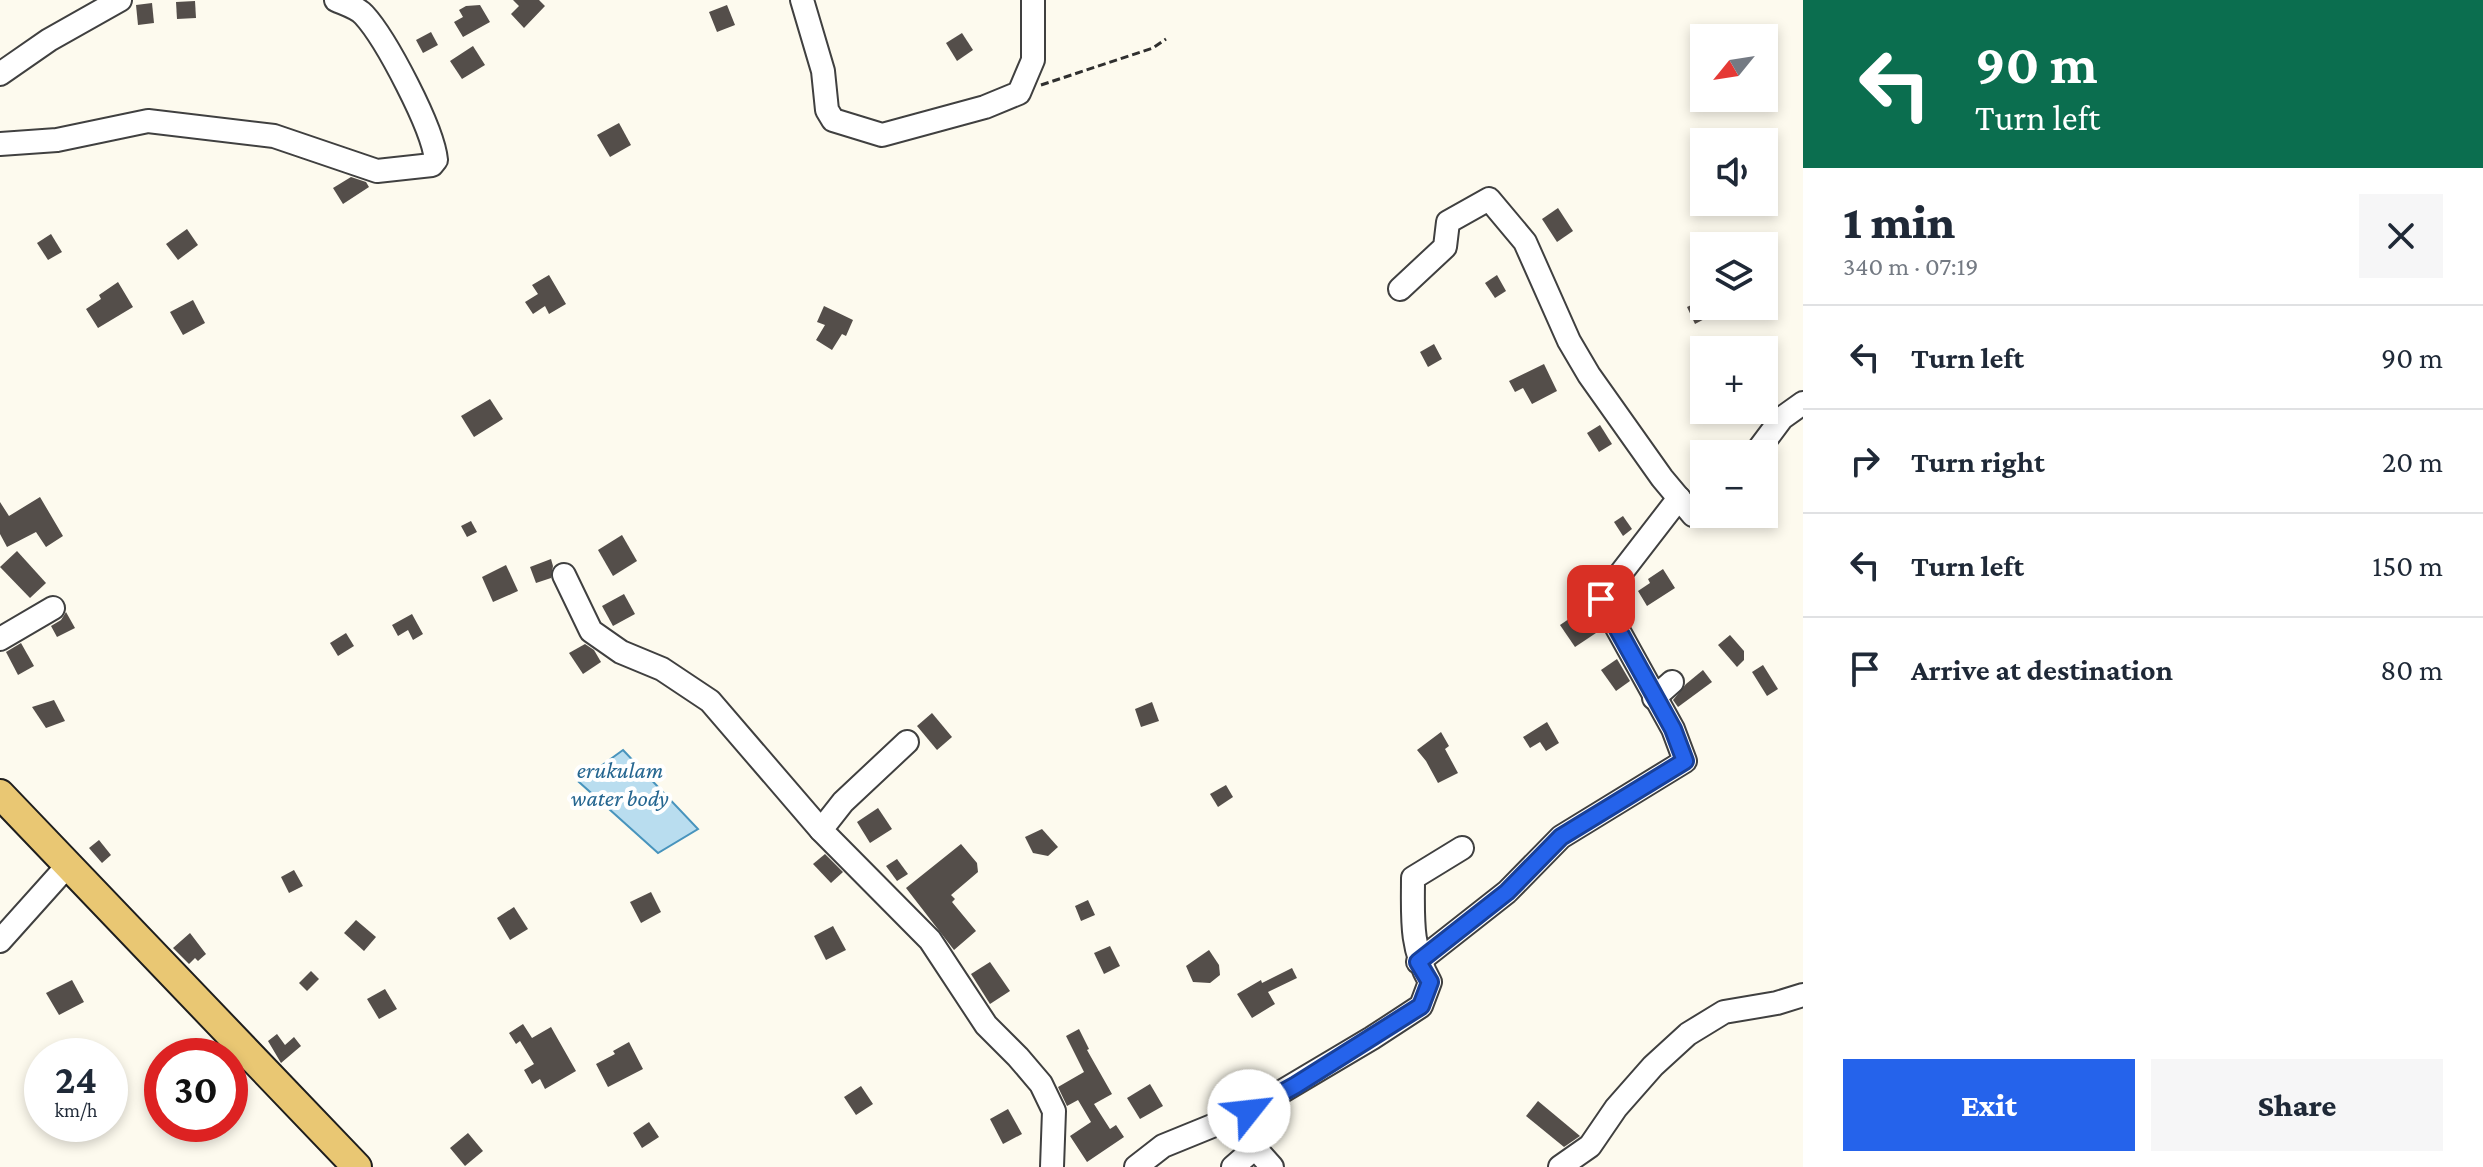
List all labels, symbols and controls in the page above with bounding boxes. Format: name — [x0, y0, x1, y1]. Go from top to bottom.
north arrow — [1690, 24, 1778, 112]
map controls — [1690, 24, 1778, 528]
icon: left — [1843, 32, 1947, 136]
text: 90 m — [1975, 33, 2098, 95]
text: Turn left — [1975, 98, 2100, 138]
button: sound — [1690, 128, 1778, 216]
button: close — [2359, 194, 2443, 278]
text: 1 min — [1843, 195, 1955, 248]
button: layers — [1690, 232, 1778, 320]
text: 340 m · 07:19 — [1843, 252, 1979, 281]
icon: left — [1843, 335, 1887, 379]
button: + — [1690, 336, 1778, 424]
text: Turn left — [1911, 341, 2024, 374]
text: 90 m — [2381, 341, 2443, 374]
icon: right — [1843, 439, 1887, 483]
button: − — [1690, 440, 1778, 528]
text: Turn right — [1911, 445, 2045, 478]
text: 20 m — [2382, 445, 2443, 478]
icon: left — [1843, 543, 1887, 587]
text: Turn left — [1911, 549, 2024, 582]
text: 150 m — [2372, 549, 2443, 582]
pin — [1567, 565, 1635, 633]
icon: arrive — [1579, 577, 1623, 621]
icon: arrive — [1843, 647, 1887, 691]
text: Arrive at destination — [1911, 653, 2173, 686]
text: 80 m — [2380, 653, 2443, 686]
water label: erukulam water body — [571, 756, 669, 811]
speed limit sign: 30 — [144, 1038, 248, 1142]
text: 24 — [55, 1057, 97, 1102]
button: Exit — [1843, 1059, 2135, 1151]
button: Share — [2151, 1059, 2443, 1151]
position arrow — [1207, 1069, 1291, 1153]
text: km/h — [54, 1099, 98, 1121]

